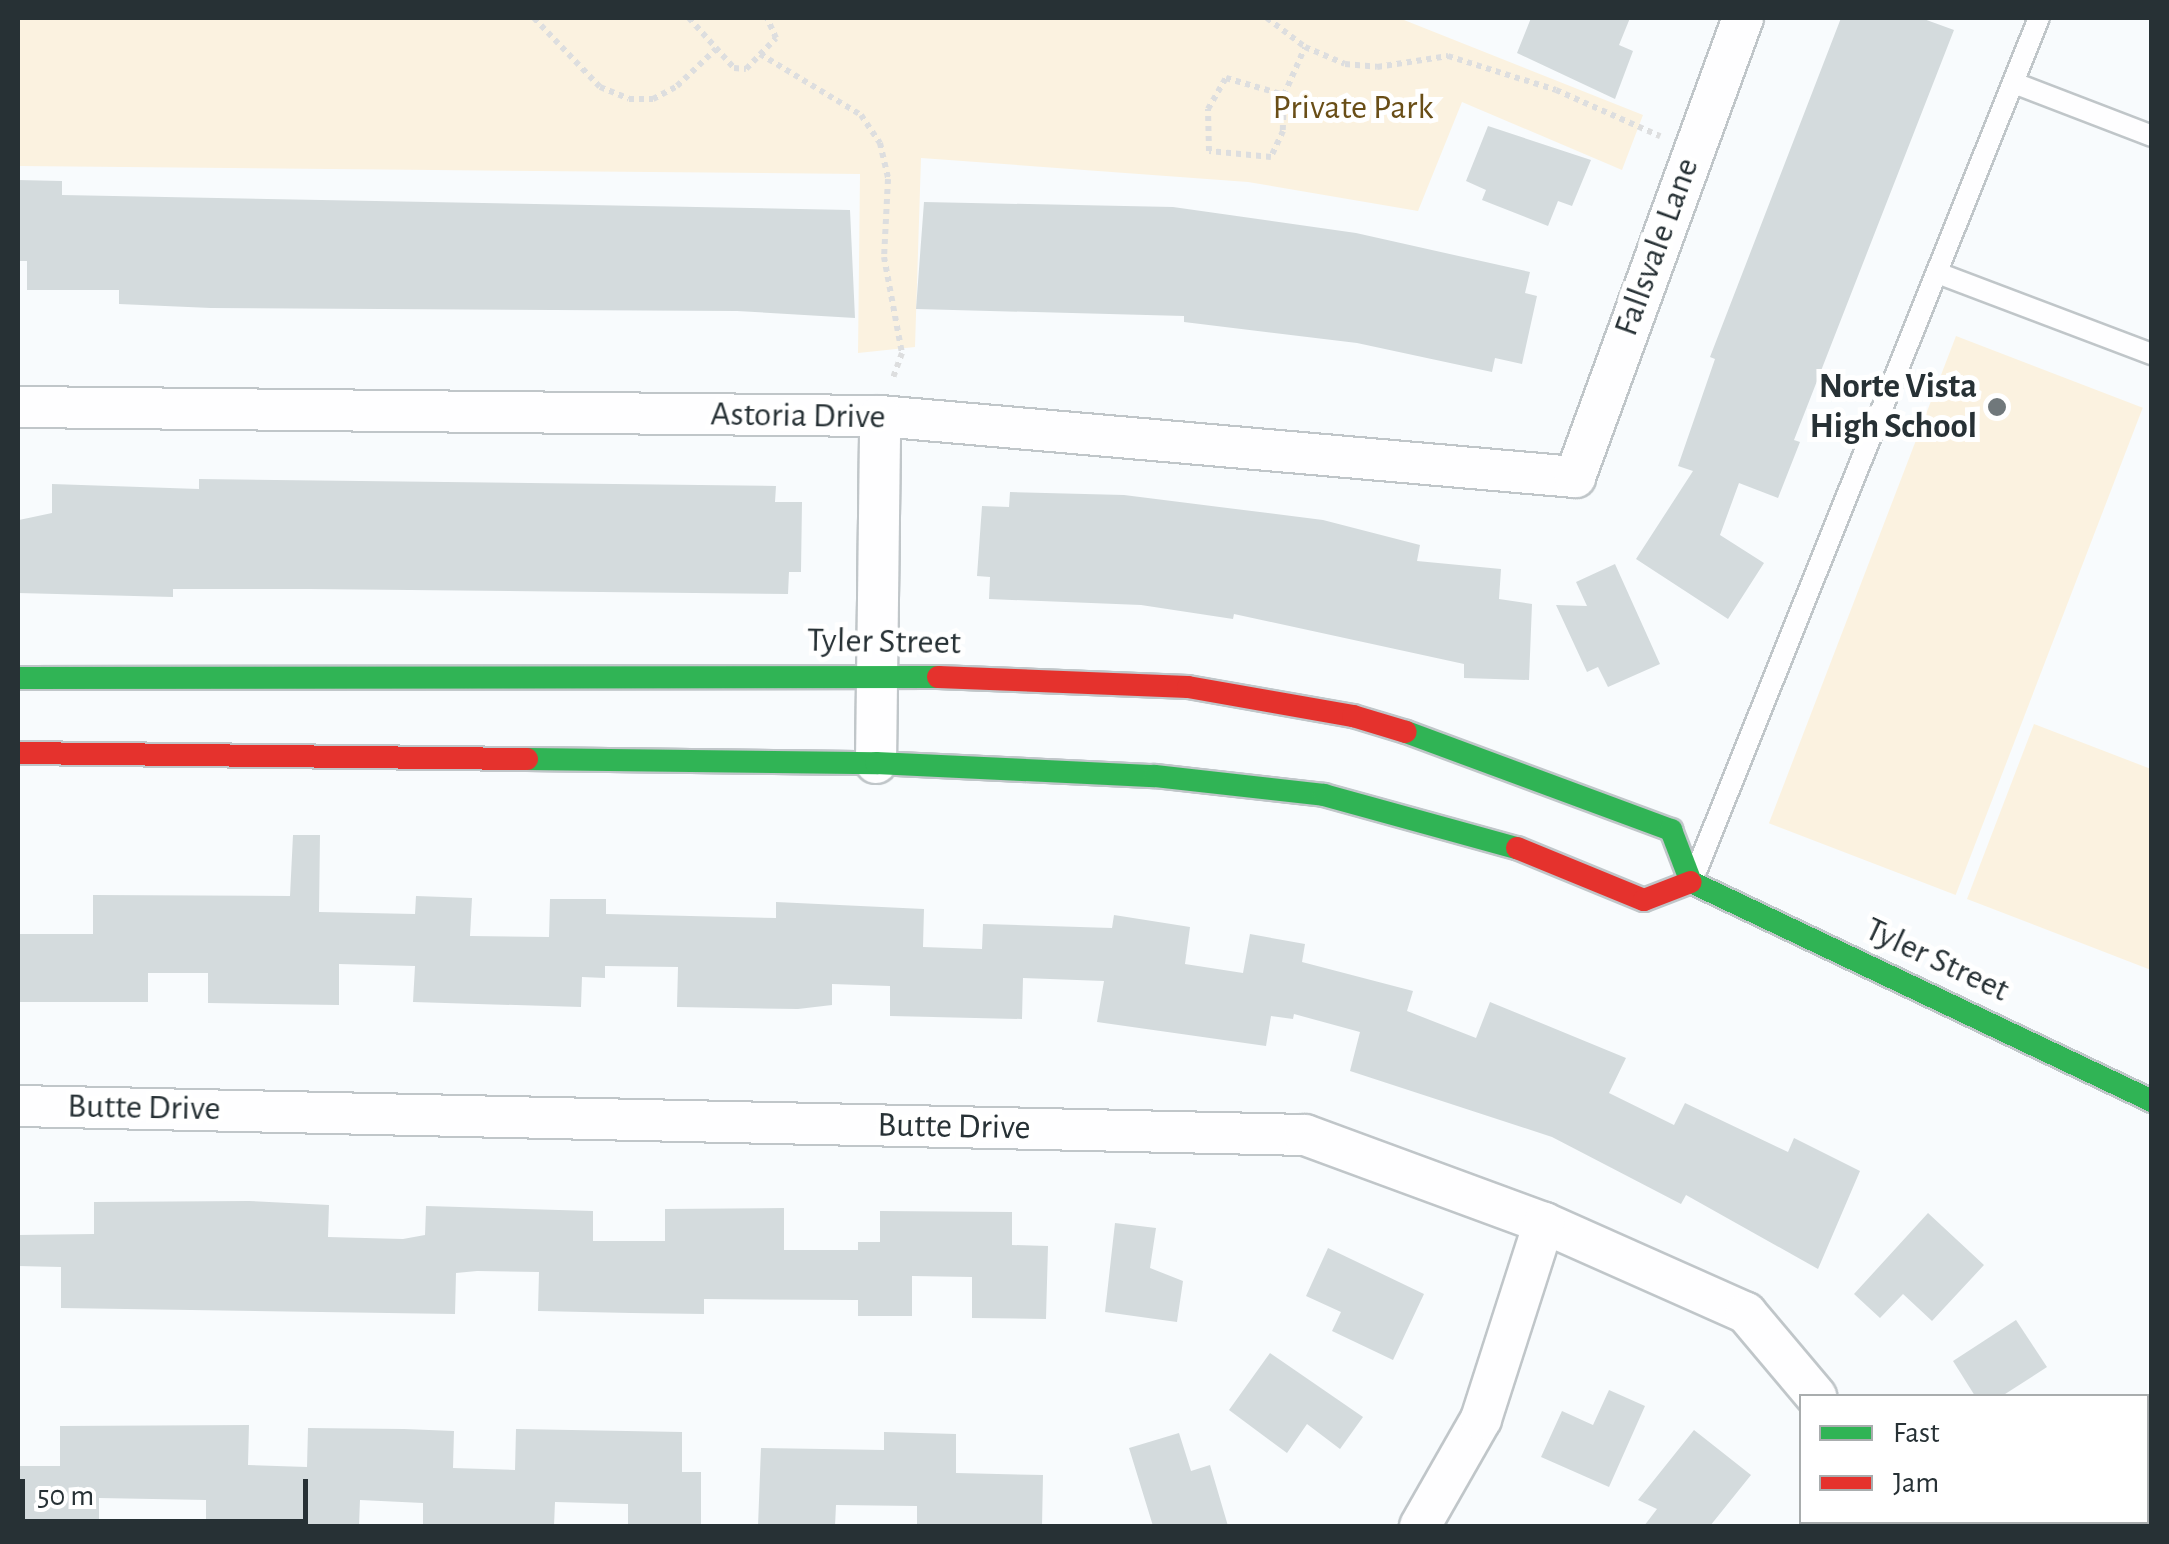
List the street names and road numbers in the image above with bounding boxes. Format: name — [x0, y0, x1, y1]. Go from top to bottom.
street label: Fallsvale Lane — [1605, 152, 1709, 342]
street label: Astoria Drive — [710, 393, 886, 439]
street label: Tyler Street — [807, 620, 961, 664]
street label: Tyler Street — [1858, 908, 2016, 1012]
street label: Butte Drive — [67, 1086, 221, 1130]
street label: Butte Drive — [877, 1105, 1031, 1149]

